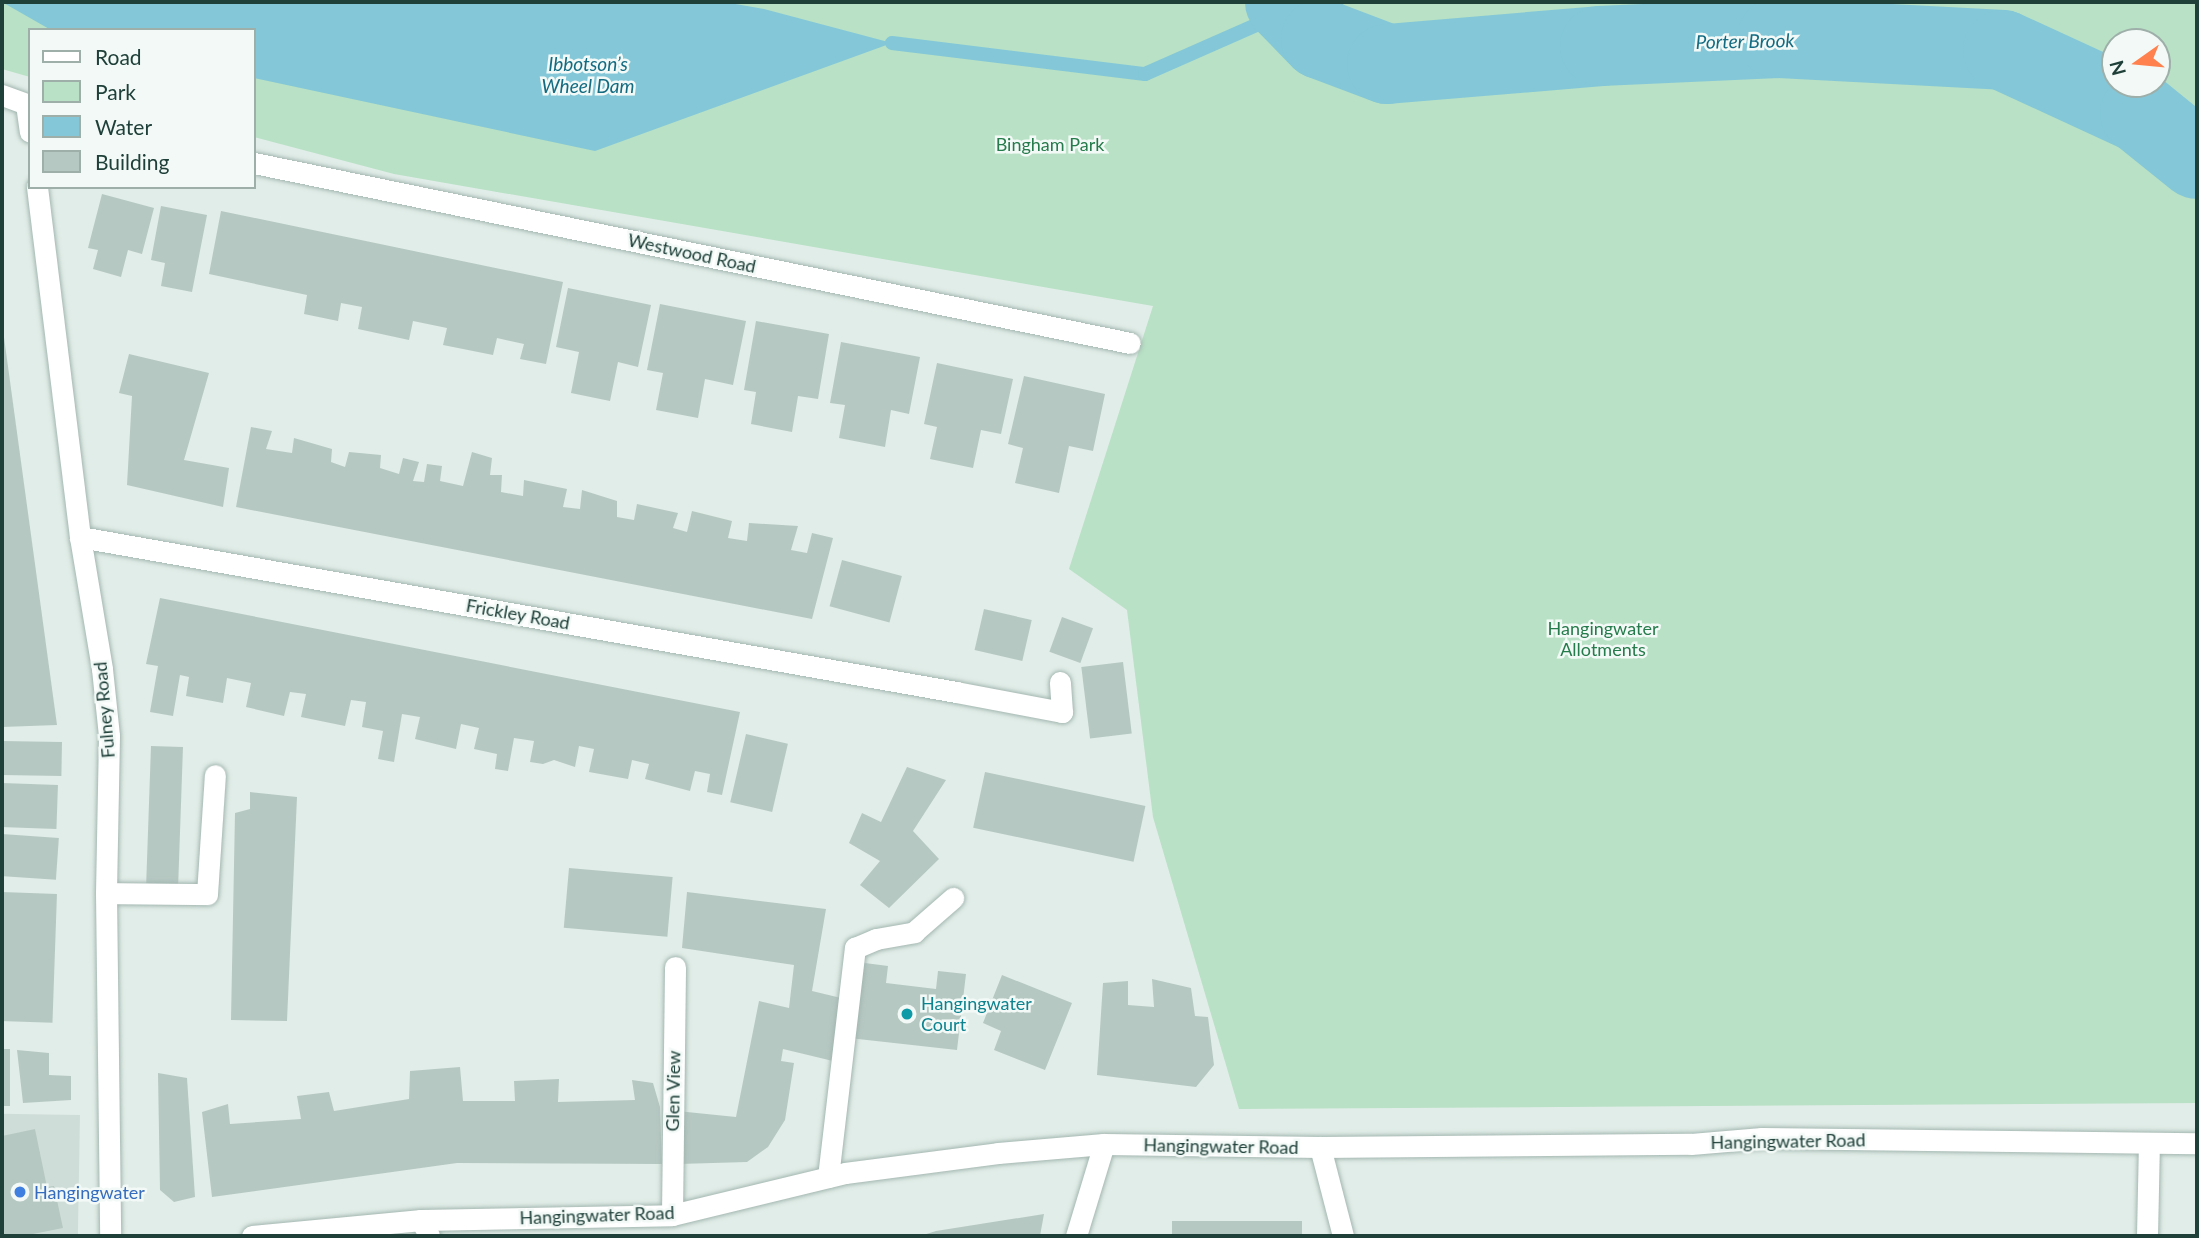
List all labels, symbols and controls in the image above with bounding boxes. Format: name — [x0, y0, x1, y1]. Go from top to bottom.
legend — [28, 28, 256, 189]
north arrow — [2101, 28, 2171, 98]
water label: Porter Brook — [1695, 29, 1795, 53]
text: Road — [95, 44, 142, 69]
water label: Ibbotson’s Wheel Dam — [541, 53, 635, 97]
text: N — [2104, 58, 2130, 78]
text: Park — [95, 79, 136, 104]
text: Water — [95, 114, 152, 139]
park label: Bingham Park — [996, 133, 1104, 155]
text: Building — [95, 149, 170, 174]
street label: Westwood Road — [626, 229, 758, 277]
street label: Frickley Road — [464, 594, 572, 634]
park label: Hangingwater Allotments — [1548, 618, 1658, 660]
street label: Fulney Road — [89, 661, 119, 759]
place label: Hangingwater Court — [921, 993, 1032, 1036]
marker: Hangingwater Court — [899, 1006, 915, 1022]
street label: Glen View — [661, 1050, 685, 1132]
street label: Hangingwater Road — [1710, 1129, 1866, 1153]
street label: Hangingwater Road — [1143, 1134, 1299, 1158]
place label: Hangingwater — [34, 1181, 145, 1203]
marker: Hangingwater — [12, 1184, 28, 1200]
street label: Hangingwater Road — [519, 1201, 675, 1229]

